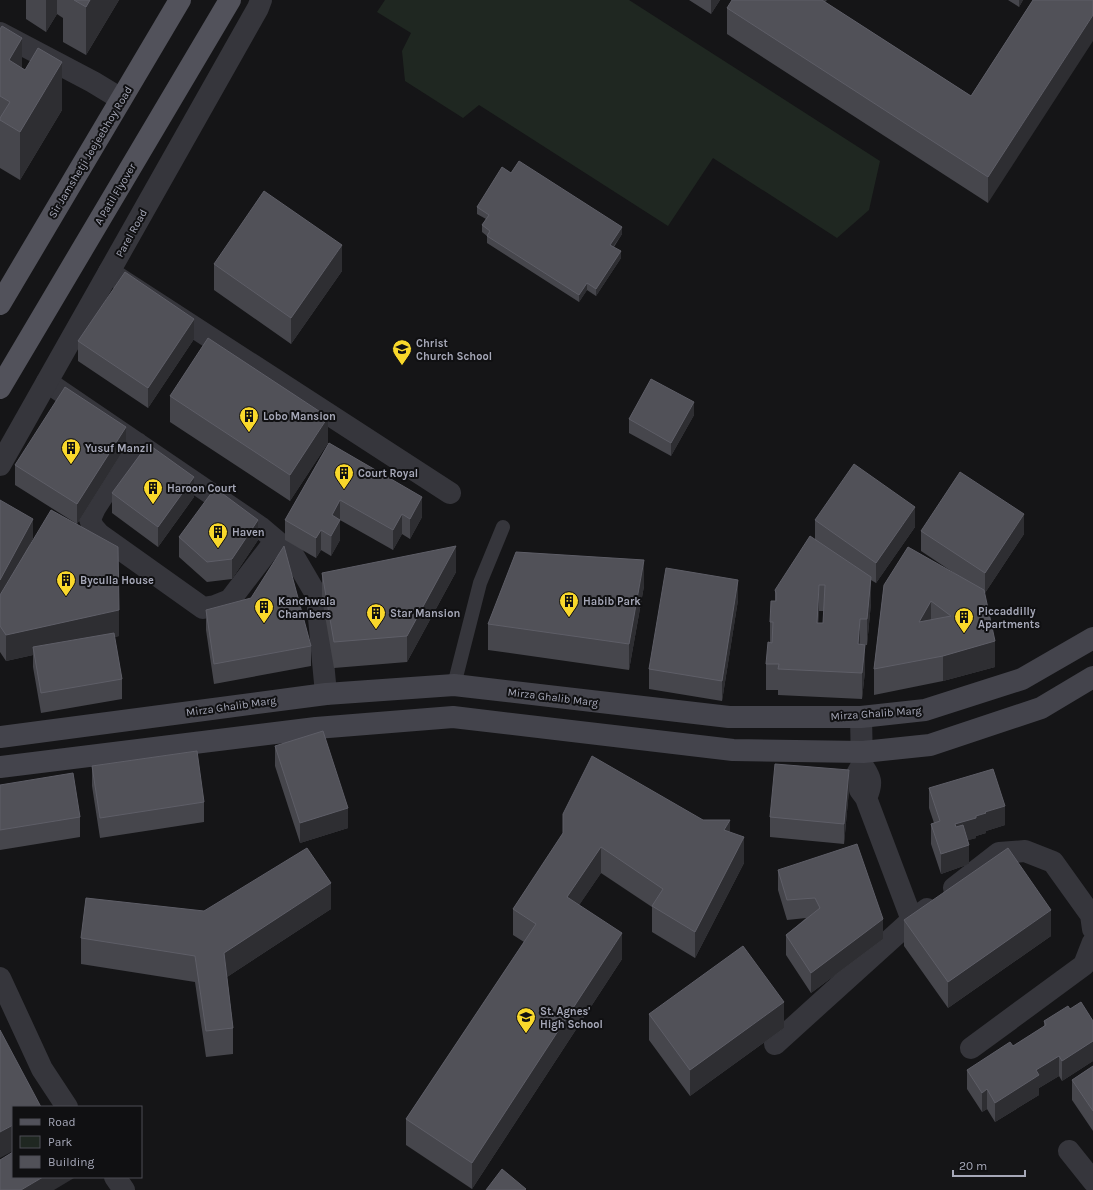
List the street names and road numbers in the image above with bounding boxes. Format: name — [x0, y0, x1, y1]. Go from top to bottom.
street label: Sir Jamshetji Jeejeebhoy Road — [46, 84, 135, 221]
street label: A Patil Flyover — [92, 161, 139, 227]
street label: Parel Road — [113, 207, 150, 259]
street label: Mirza Ghalib Marg — [507, 685, 600, 710]
street label: Mirza Ghalib Marg — [185, 694, 278, 719]
street label: Mirza Ghalib Marg — [830, 704, 923, 723]

